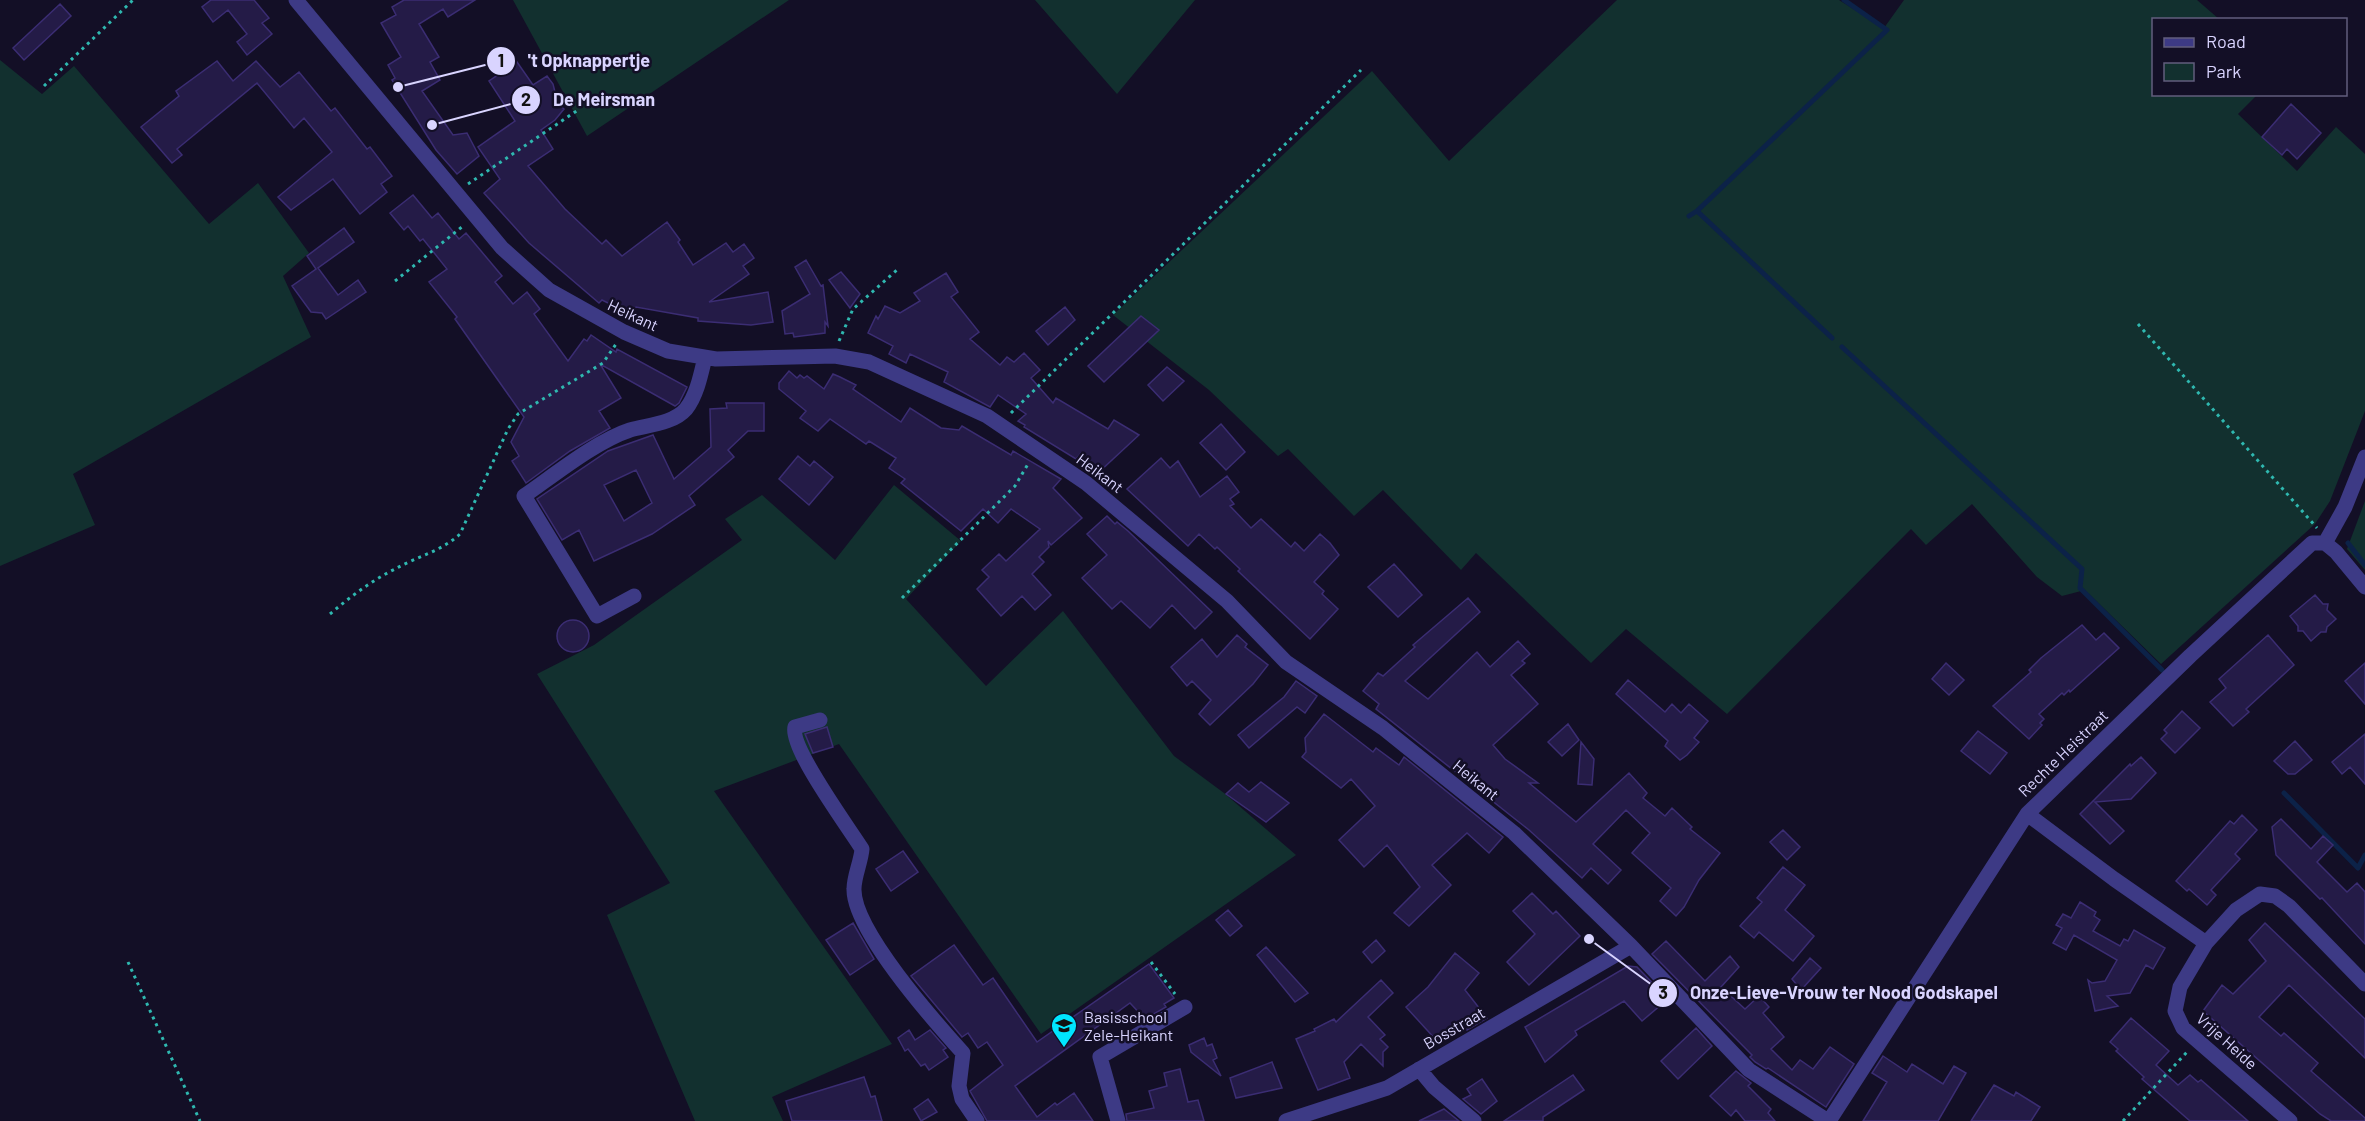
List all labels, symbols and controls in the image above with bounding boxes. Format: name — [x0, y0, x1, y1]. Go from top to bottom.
legend — [2152, 18, 2347, 96]
text: Road — [2206, 30, 2246, 52]
callout: 't Opknappertje — [486, 43, 662, 79]
text: 1 — [498, 49, 504, 71]
text: 't Opknappertje — [528, 49, 650, 71]
text: Park — [2206, 60, 2241, 82]
callout: De Meirsman — [511, 82, 667, 118]
text: 2 — [521, 88, 531, 110]
text: De Meirsman — [553, 88, 655, 110]
street label: Heikant — [605, 295, 662, 334]
street label: Heikant — [1073, 449, 1127, 496]
street label: Rechte Heistraat — [2014, 705, 2111, 800]
street label: Heikant — [1450, 755, 1503, 804]
callout: Onze-Lieve-Vrouw ter Nood Godskapel — [1648, 975, 2010, 1011]
text: 3 — [1658, 981, 1668, 1003]
text: Onze-Lieve-Vrouw ter Nood Godskapel — [1690, 981, 1998, 1003]
street label: Bosstraat — [1420, 1002, 1488, 1053]
place label: Basisschool Zele-Heikant — [1084, 1007, 1173, 1044]
street label: Vrije Heide — [2193, 1008, 2262, 1073]
school or university icon: Basisschool Zele-Heikant — [1049, 1011, 1079, 1049]

